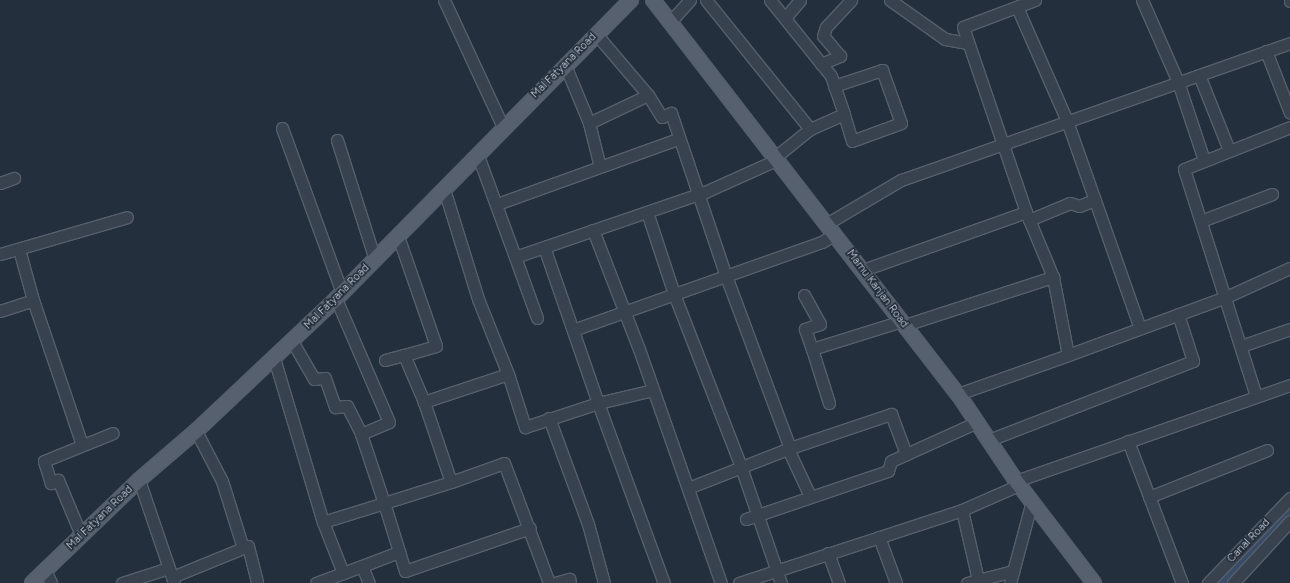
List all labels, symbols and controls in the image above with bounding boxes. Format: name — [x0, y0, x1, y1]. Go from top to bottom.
street label: Mal Fatyana Road — [529, 31, 599, 101]
street label: Mamu Kanjan Road — [843, 247, 911, 331]
street label: Mal Fatyana Road — [302, 262, 372, 332]
street label: Mal Fatyana Road — [64, 483, 136, 553]
street label: Canal Road — [1225, 516, 1273, 566]

